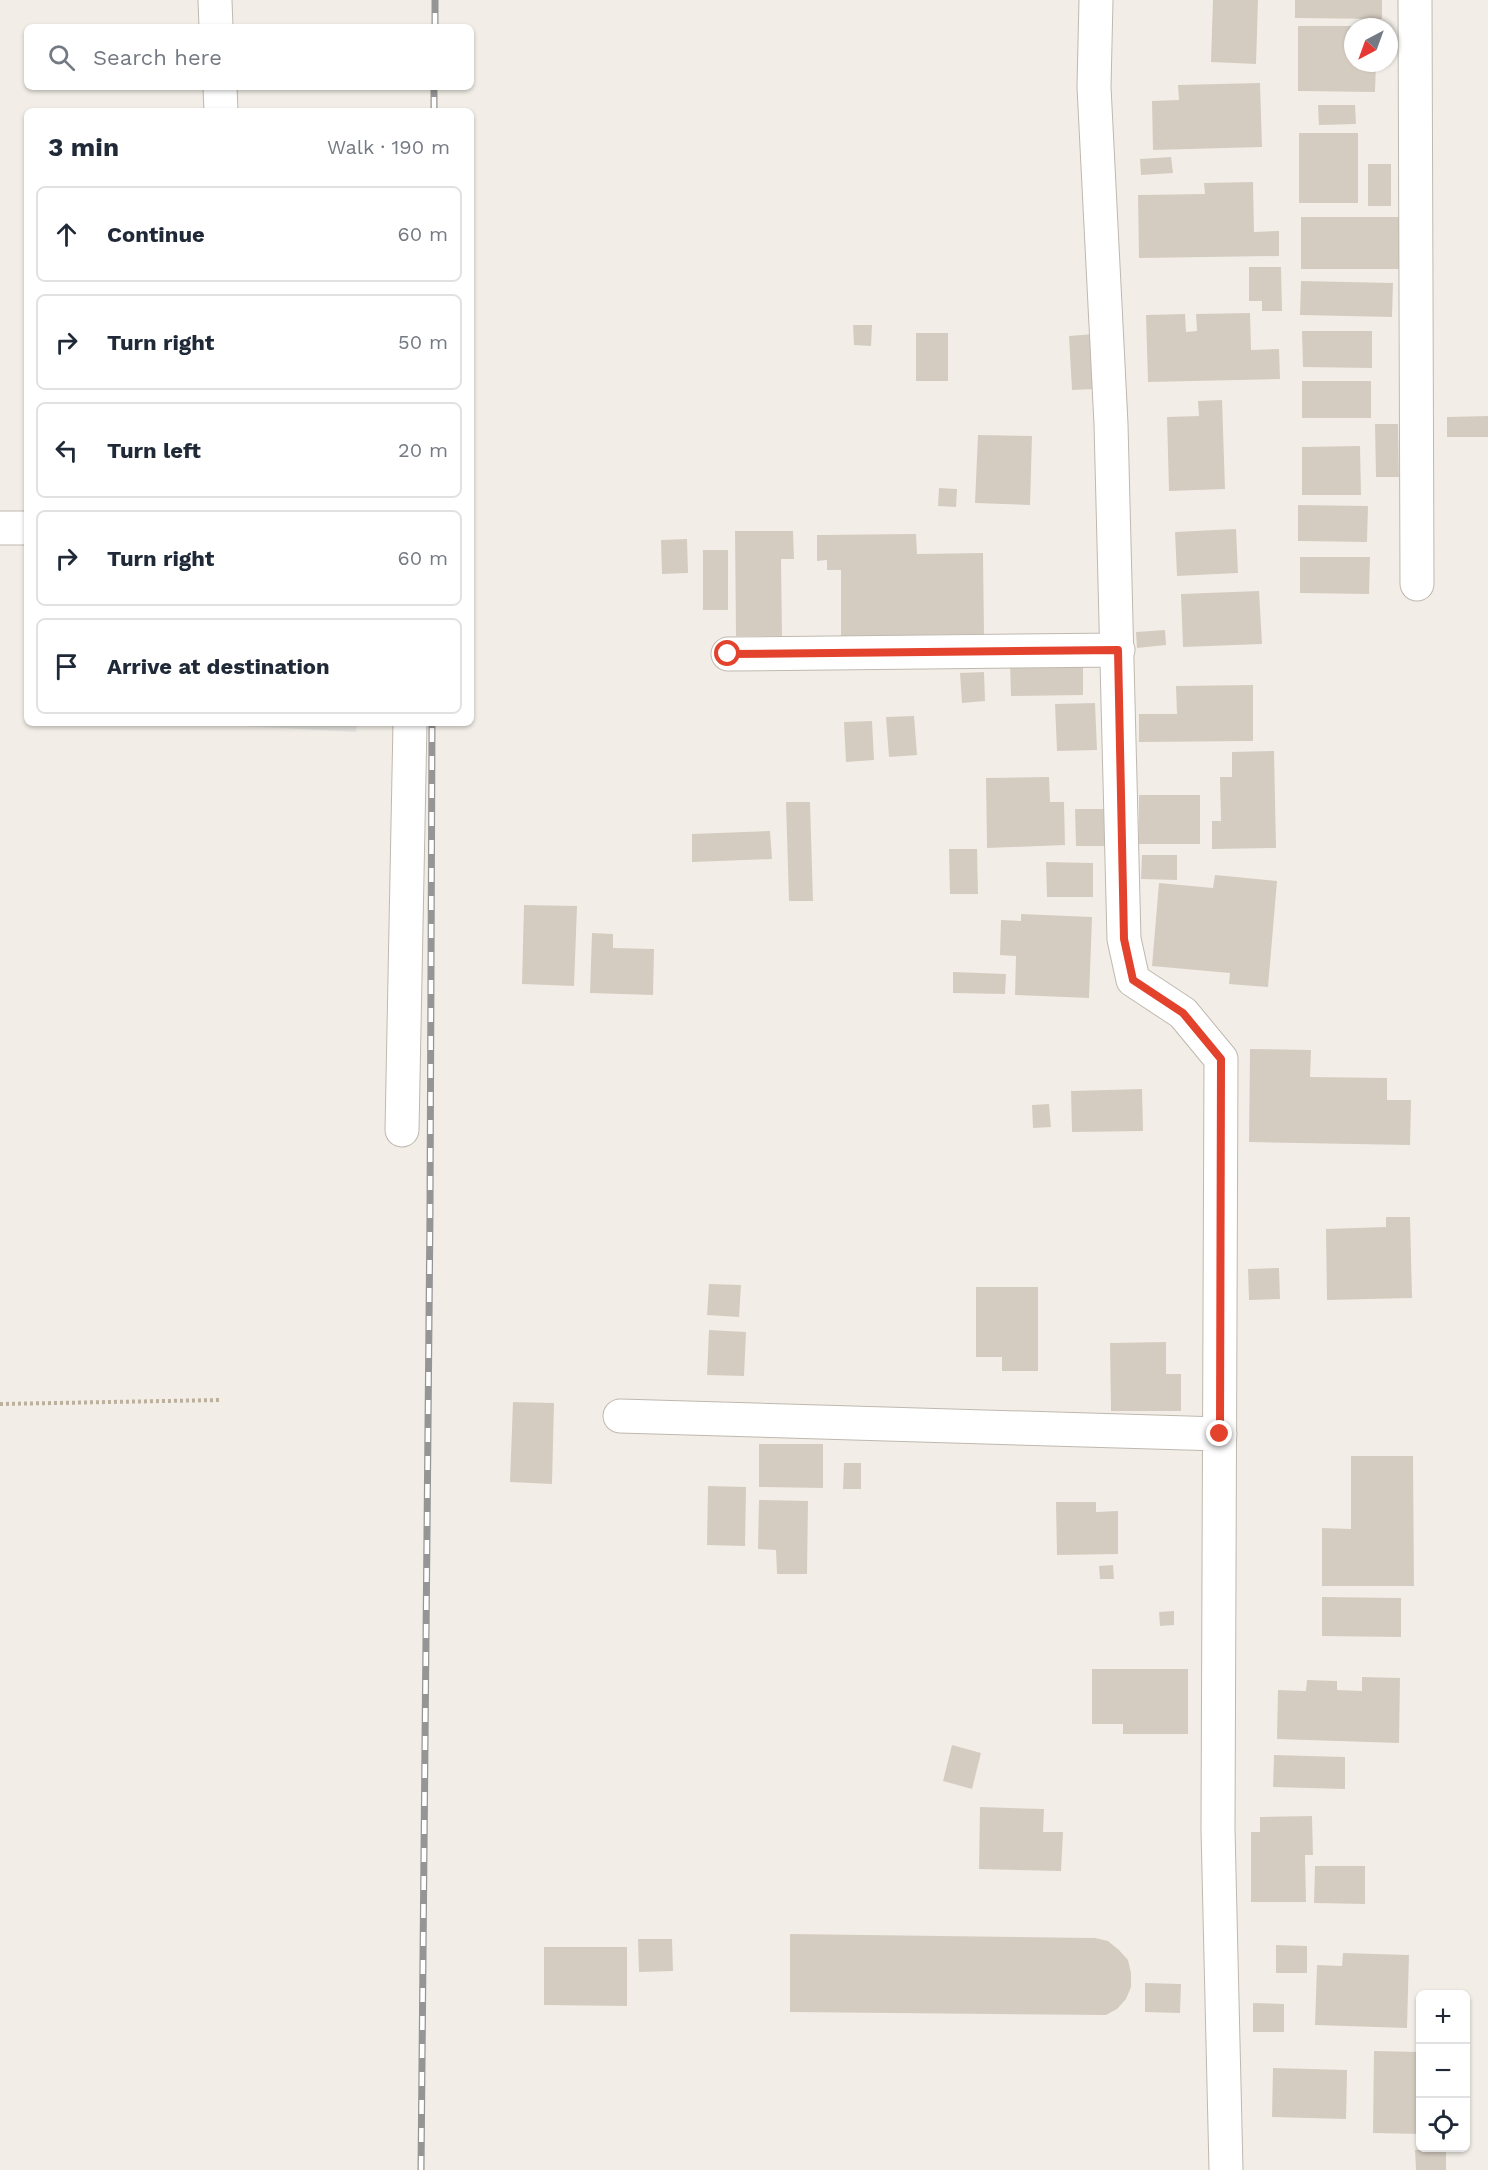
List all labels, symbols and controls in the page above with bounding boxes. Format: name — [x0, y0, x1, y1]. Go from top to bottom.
north arrow — [1344, 18, 1398, 72]
search box — [24, 24, 474, 90]
icon: search — [45, 41, 78, 74]
text: Search here — [93, 45, 222, 70]
text: 3 min — [48, 132, 119, 162]
text: Walk · 190 m — [327, 135, 450, 159]
icon: ahead — [50, 218, 83, 251]
text: Continue — [107, 222, 205, 247]
text: 60 m — [398, 222, 448, 246]
icon: right — [50, 326, 83, 359]
text: Turn right — [107, 330, 214, 355]
text: 50 m — [398, 330, 448, 354]
icon: left — [50, 434, 83, 467]
text: Turn left — [107, 438, 201, 463]
text: 20 m — [398, 438, 448, 462]
icon: right — [50, 542, 83, 575]
text: Turn right — [107, 546, 214, 571]
text: 60 m — [398, 546, 448, 570]
route start — [714, 640, 740, 666]
icon: arrive — [50, 650, 83, 683]
text: Arrive at destination — [107, 654, 330, 679]
route end — [1206, 1420, 1232, 1446]
map controls — [1416, 1990, 1470, 2152]
button: + — [1416, 1990, 1470, 2044]
button: − — [1416, 2044, 1470, 2098]
button: locate — [1416, 2098, 1470, 2152]

